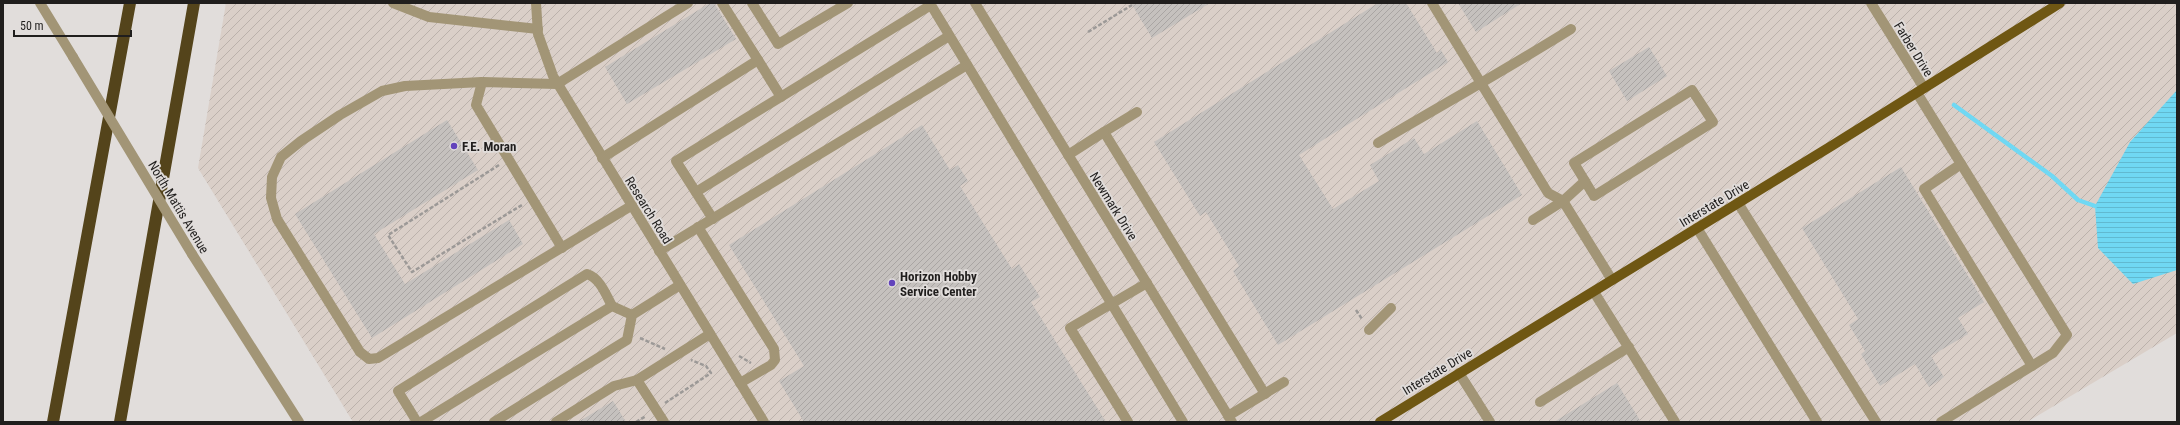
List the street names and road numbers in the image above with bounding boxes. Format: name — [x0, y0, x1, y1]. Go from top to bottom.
street label: Farber Drive — [1891, 19, 1936, 79]
street label: North Mattis Avenue — [145, 158, 212, 256]
street label: Newmark Drive — [1087, 169, 1140, 243]
street label: Research Road — [622, 174, 675, 247]
street label: Interstate Drive — [1677, 177, 1752, 230]
street label: Interstate Drive — [1400, 345, 1475, 398]

